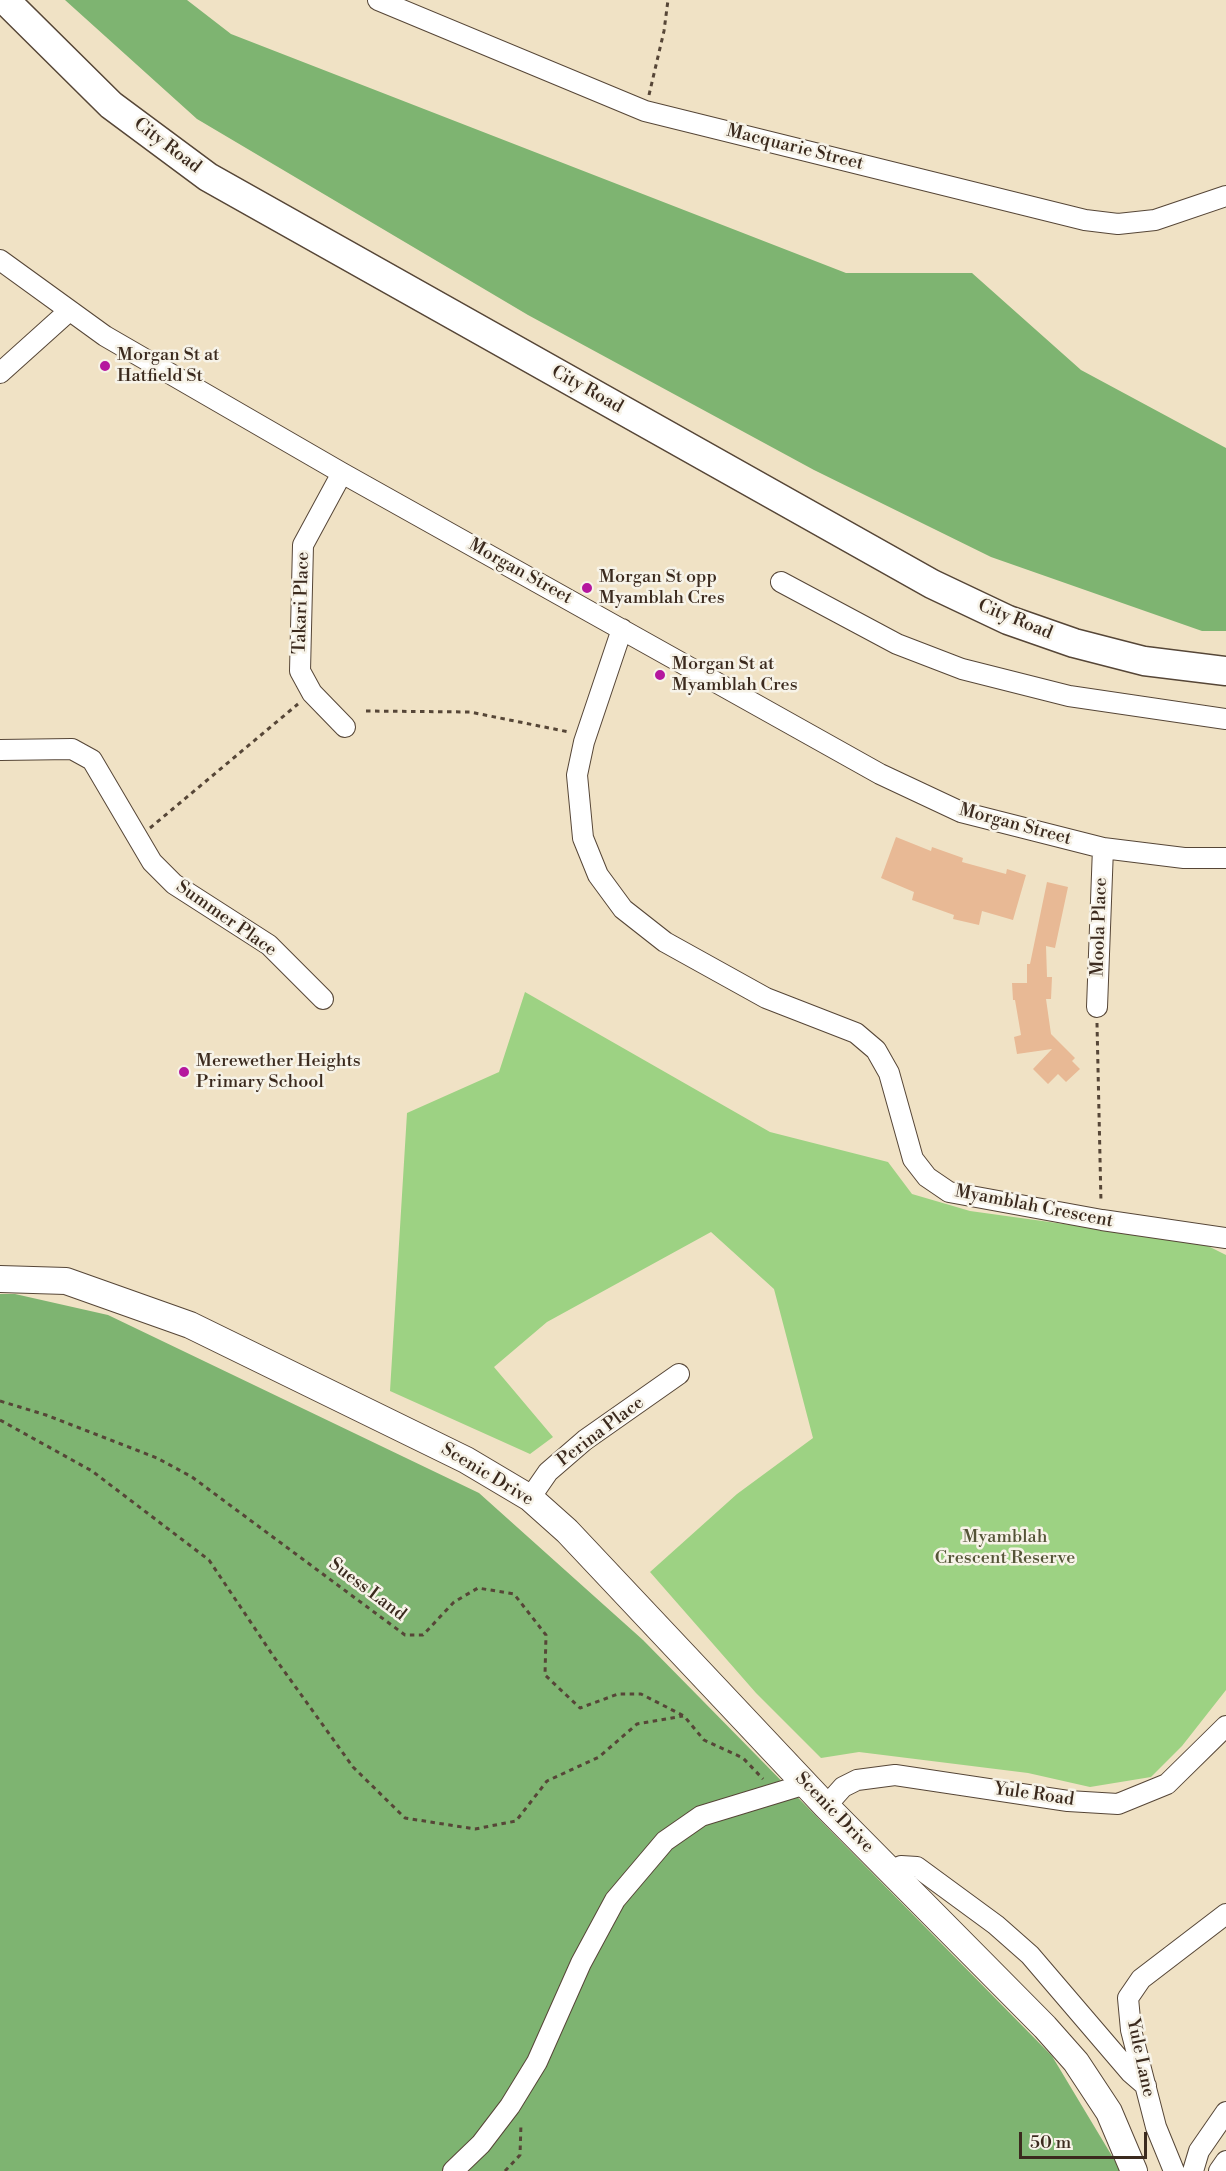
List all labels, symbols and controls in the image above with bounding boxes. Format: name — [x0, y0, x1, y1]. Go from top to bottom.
street label: City Road — [129, 114, 205, 178]
street label: Macquarie Street — [724, 121, 866, 175]
place label: Morgan St at Hatfield St — [117, 345, 219, 388]
marker: Morgan St at Hatfield St — [98, 359, 112, 373]
street label: City Road — [547, 361, 627, 419]
street label: Morgan Street — [464, 535, 576, 609]
street label: Takari Place — [289, 551, 315, 655]
place label: Morgan St opp Myamblah Cres — [599, 567, 725, 610]
marker: Morgan St opp Myamblah Cres — [580, 581, 594, 595]
street label: City Road — [974, 595, 1056, 645]
place label: Morgan St at Myamblah Cres — [672, 654, 798, 696]
marker: Morgan St at Myamblah Cres — [653, 668, 667, 682]
street label: Morgan Street — [956, 800, 1074, 850]
street label: Summer Place — [172, 876, 280, 962]
street label: Moola Place — [1087, 877, 1113, 977]
place label: Merewether Heights Primary School — [196, 1051, 361, 1094]
marker: Merewether Heights Primary School — [177, 1065, 191, 1079]
street label: Myamblah Crescent — [953, 1181, 1115, 1233]
street label: Perina Place — [553, 1392, 649, 1472]
street label: Scenic Drive — [437, 1439, 537, 1511]
park label: Myamblah Crescent Reserve — [935, 1527, 1075, 1570]
street label: Suess Land — [324, 1554, 410, 1626]
street label: Scenic Drive — [790, 1768, 878, 1858]
street label: Yule Road — [992, 1779, 1076, 1811]
street label: Yule Lane — [1121, 2017, 1159, 2099]
scale bar — [1022, 2120, 1150, 2158]
text: 50 m — [1030, 2131, 1071, 2154]

